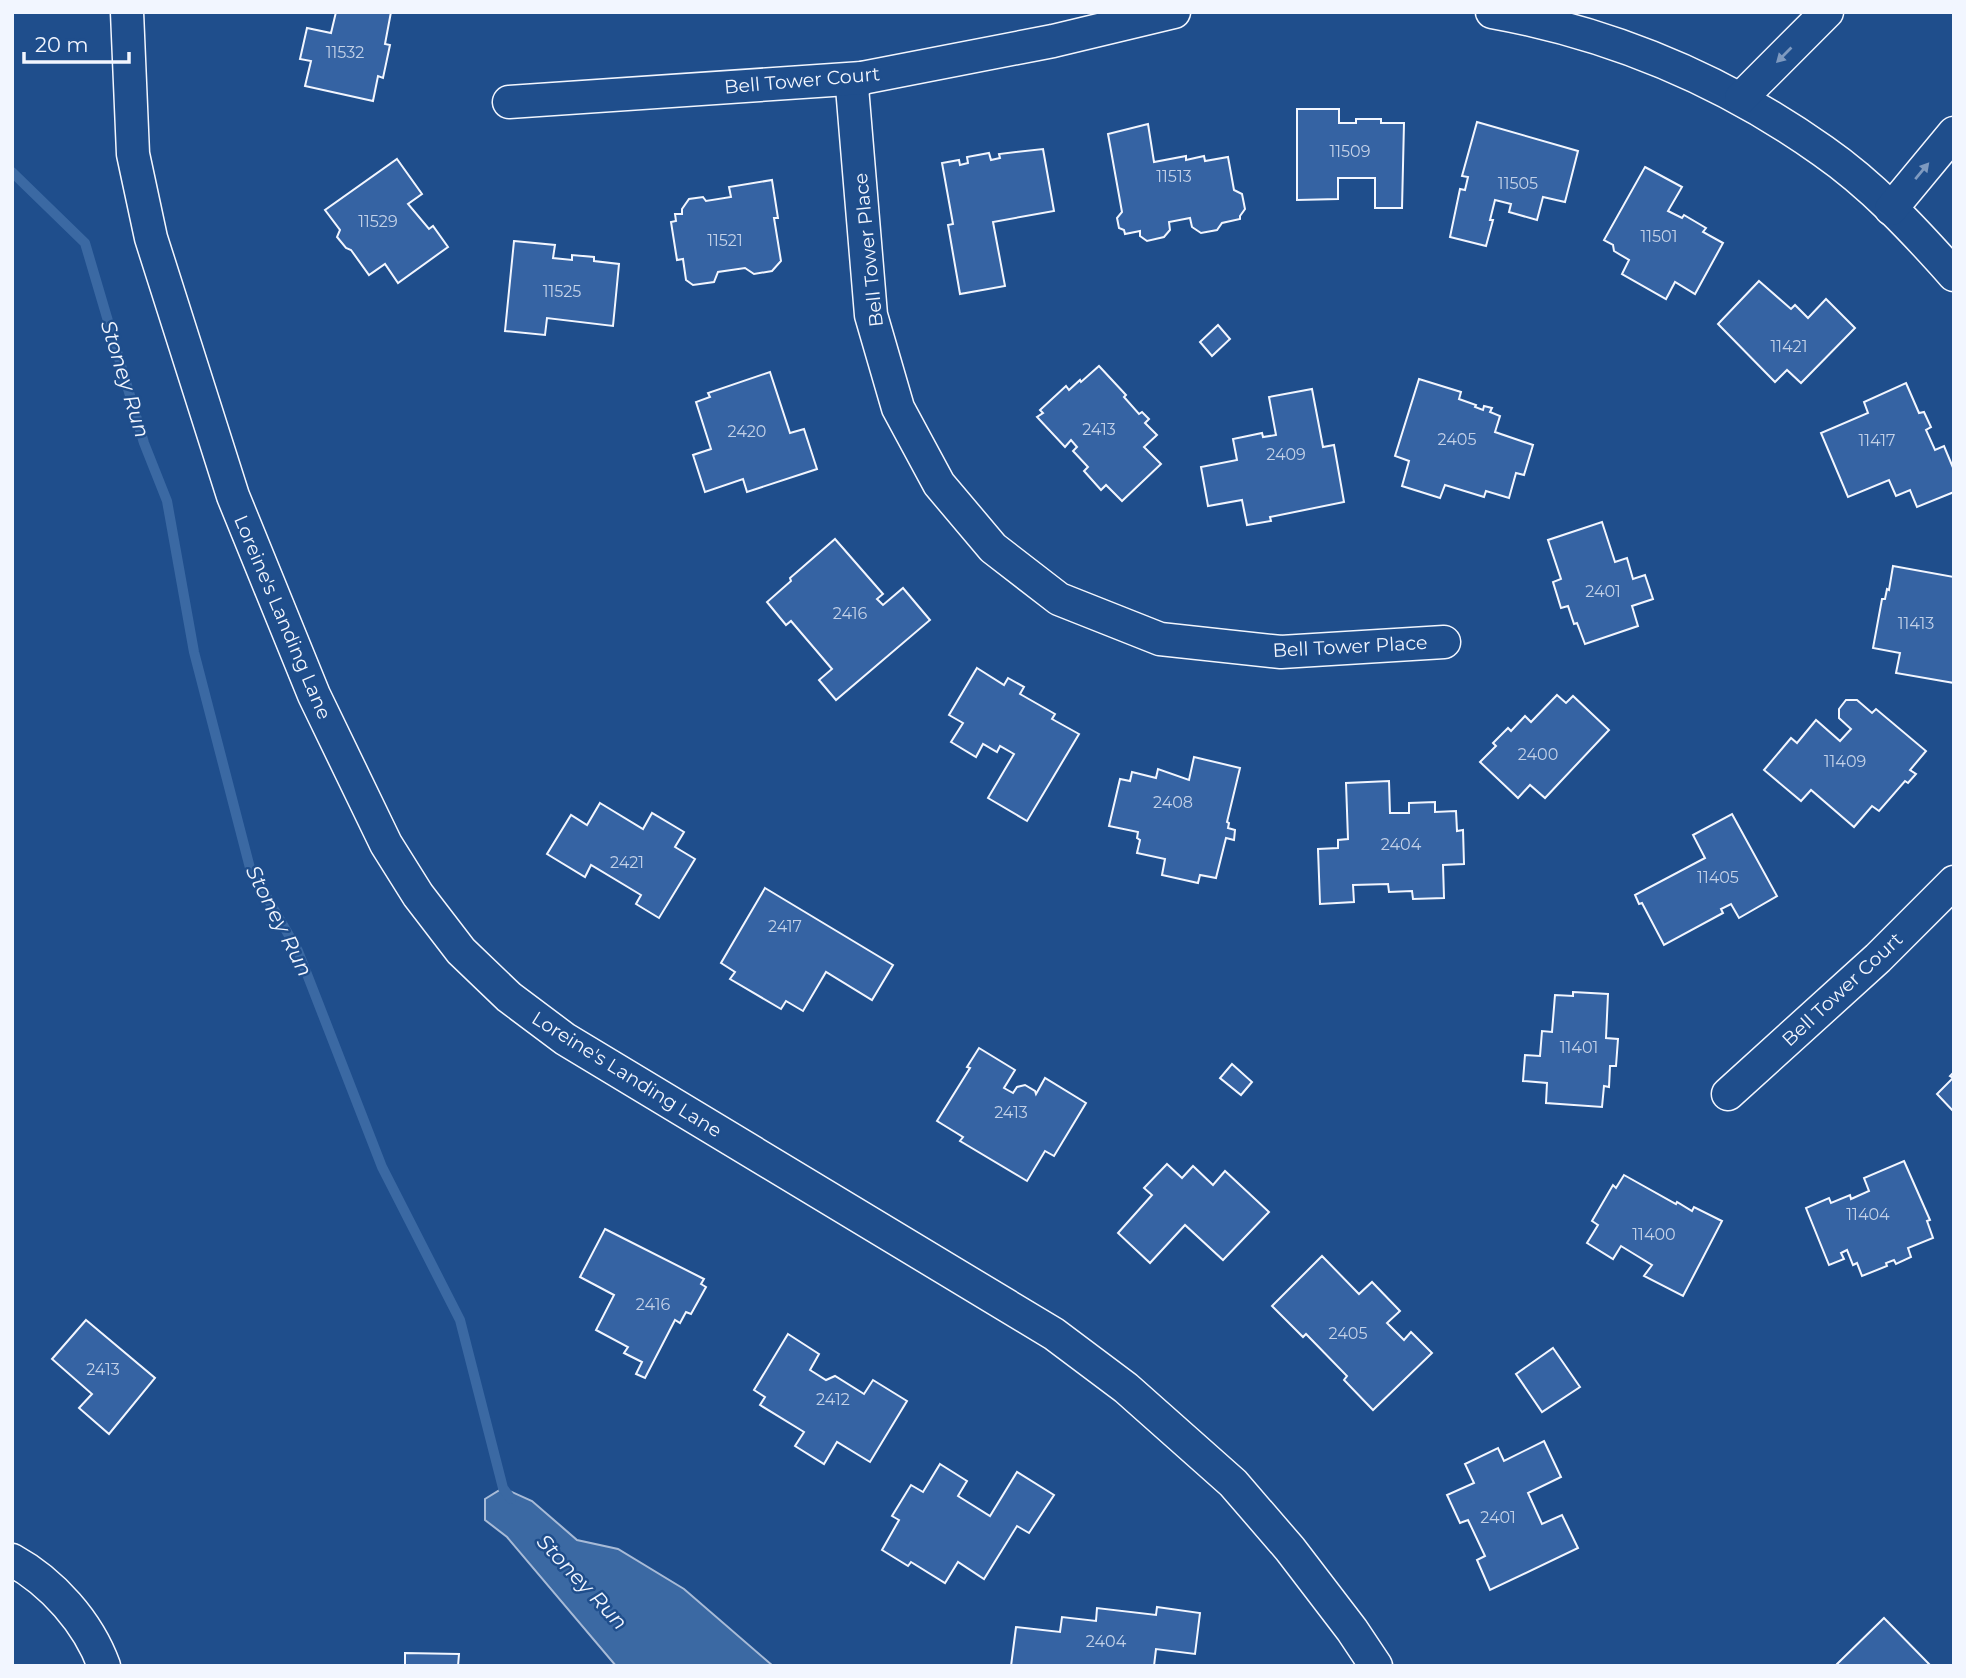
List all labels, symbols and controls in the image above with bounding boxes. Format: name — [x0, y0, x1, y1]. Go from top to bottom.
scale bar — [24, 21, 130, 65]
text: 20 m — [35, 32, 89, 57]
house number: 11532 — [326, 43, 364, 62]
one-way arrow — [1776, 47, 1792, 63]
street label: Bell Tower Court — [723, 62, 881, 99]
house number: 11509 — [1330, 142, 1370, 161]
one-way arrow — [1914, 163, 1929, 180]
house number: 11513 — [1156, 167, 1192, 186]
street label: Bell Tower Place — [849, 172, 888, 328]
house number: 11505 — [1498, 174, 1538, 193]
house number: 11529 — [358, 212, 398, 231]
house number: 11501 — [1641, 227, 1677, 246]
house number: 11521 — [707, 231, 743, 250]
house number: 11525 — [543, 282, 581, 301]
water label: Stoney Run — [96, 317, 155, 441]
house number: 11421 — [1771, 337, 1807, 356]
house number: 2413 — [1082, 420, 1116, 439]
house number: 2420 — [728, 422, 766, 441]
house number: 2405 — [1438, 430, 1476, 449]
house number: 11417 — [1859, 431, 1895, 450]
house number: 2409 — [1266, 445, 1306, 464]
street label: Loreine's Landing Lane — [229, 512, 336, 723]
house number: 2401 — [1585, 582, 1621, 601]
house number: 2416 — [833, 604, 867, 623]
house number: 11413 — [1898, 614, 1934, 633]
street label: Bell Tower Place — [1272, 631, 1428, 662]
house number: 2400 — [1518, 745, 1558, 764]
house number: 11409 — [1824, 752, 1866, 771]
house number: 2408 — [1153, 793, 1193, 812]
house number: 2404 — [1381, 835, 1422, 854]
house number: 2421 — [610, 853, 644, 872]
water label: Stoney Run — [241, 861, 318, 981]
house number: 11405 — [1697, 868, 1739, 887]
house number: 2417 — [768, 917, 802, 936]
street label: Bell Tower Court — [1777, 927, 1908, 1051]
street label: Loreine's Landing Lane — [528, 1006, 726, 1142]
house number: 11401 — [1560, 1038, 1598, 1057]
house number: 2413 — [994, 1103, 1028, 1122]
house number: 11404 — [1846, 1205, 1890, 1224]
house number: 11400 — [1632, 1225, 1676, 1244]
house number: 2416 — [636, 1295, 670, 1314]
house number: 2405 — [1329, 1324, 1367, 1343]
house number: 2413 — [86, 1360, 120, 1379]
house number: 2412 — [816, 1390, 850, 1409]
house number: 2401 — [1480, 1508, 1516, 1527]
water label: Stoney Run — [532, 1529, 633, 1635]
house number: 2404 — [1086, 1632, 1127, 1651]

